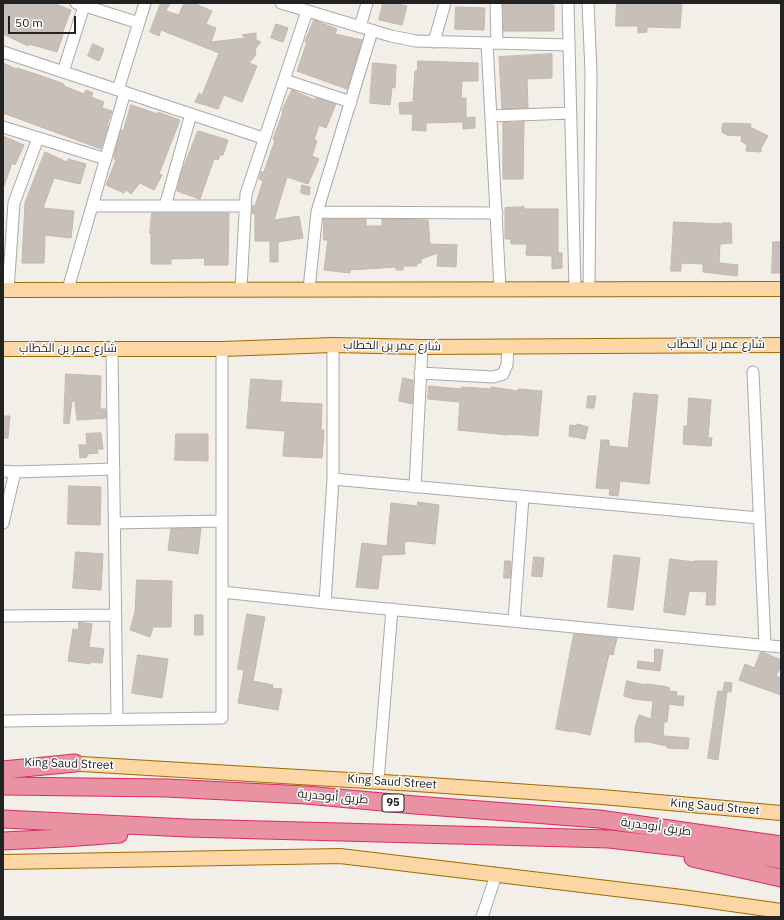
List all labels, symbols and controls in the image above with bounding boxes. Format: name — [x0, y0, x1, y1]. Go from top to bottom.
scale bar — [10, 8, 78, 34]
text: 50 m — [15, 15, 43, 30]
street label: شارع عمر بن الخطاب — [343, 338, 441, 354]
street label: شارع عمر بن الخطاب — [667, 338, 765, 352]
street label: شارع عمر بن الخطاب — [19, 342, 117, 356]
street label: King Saud Street — [24, 755, 114, 773]
street label: King Saud Street — [347, 772, 437, 792]
street label: طريق أبوحدرية — [297, 787, 369, 807]
road number: 95 — [382, 794, 404, 812]
street label: King Saud Street — [670, 796, 760, 818]
street label: طريق أبوحدرية — [620, 815, 692, 839]

